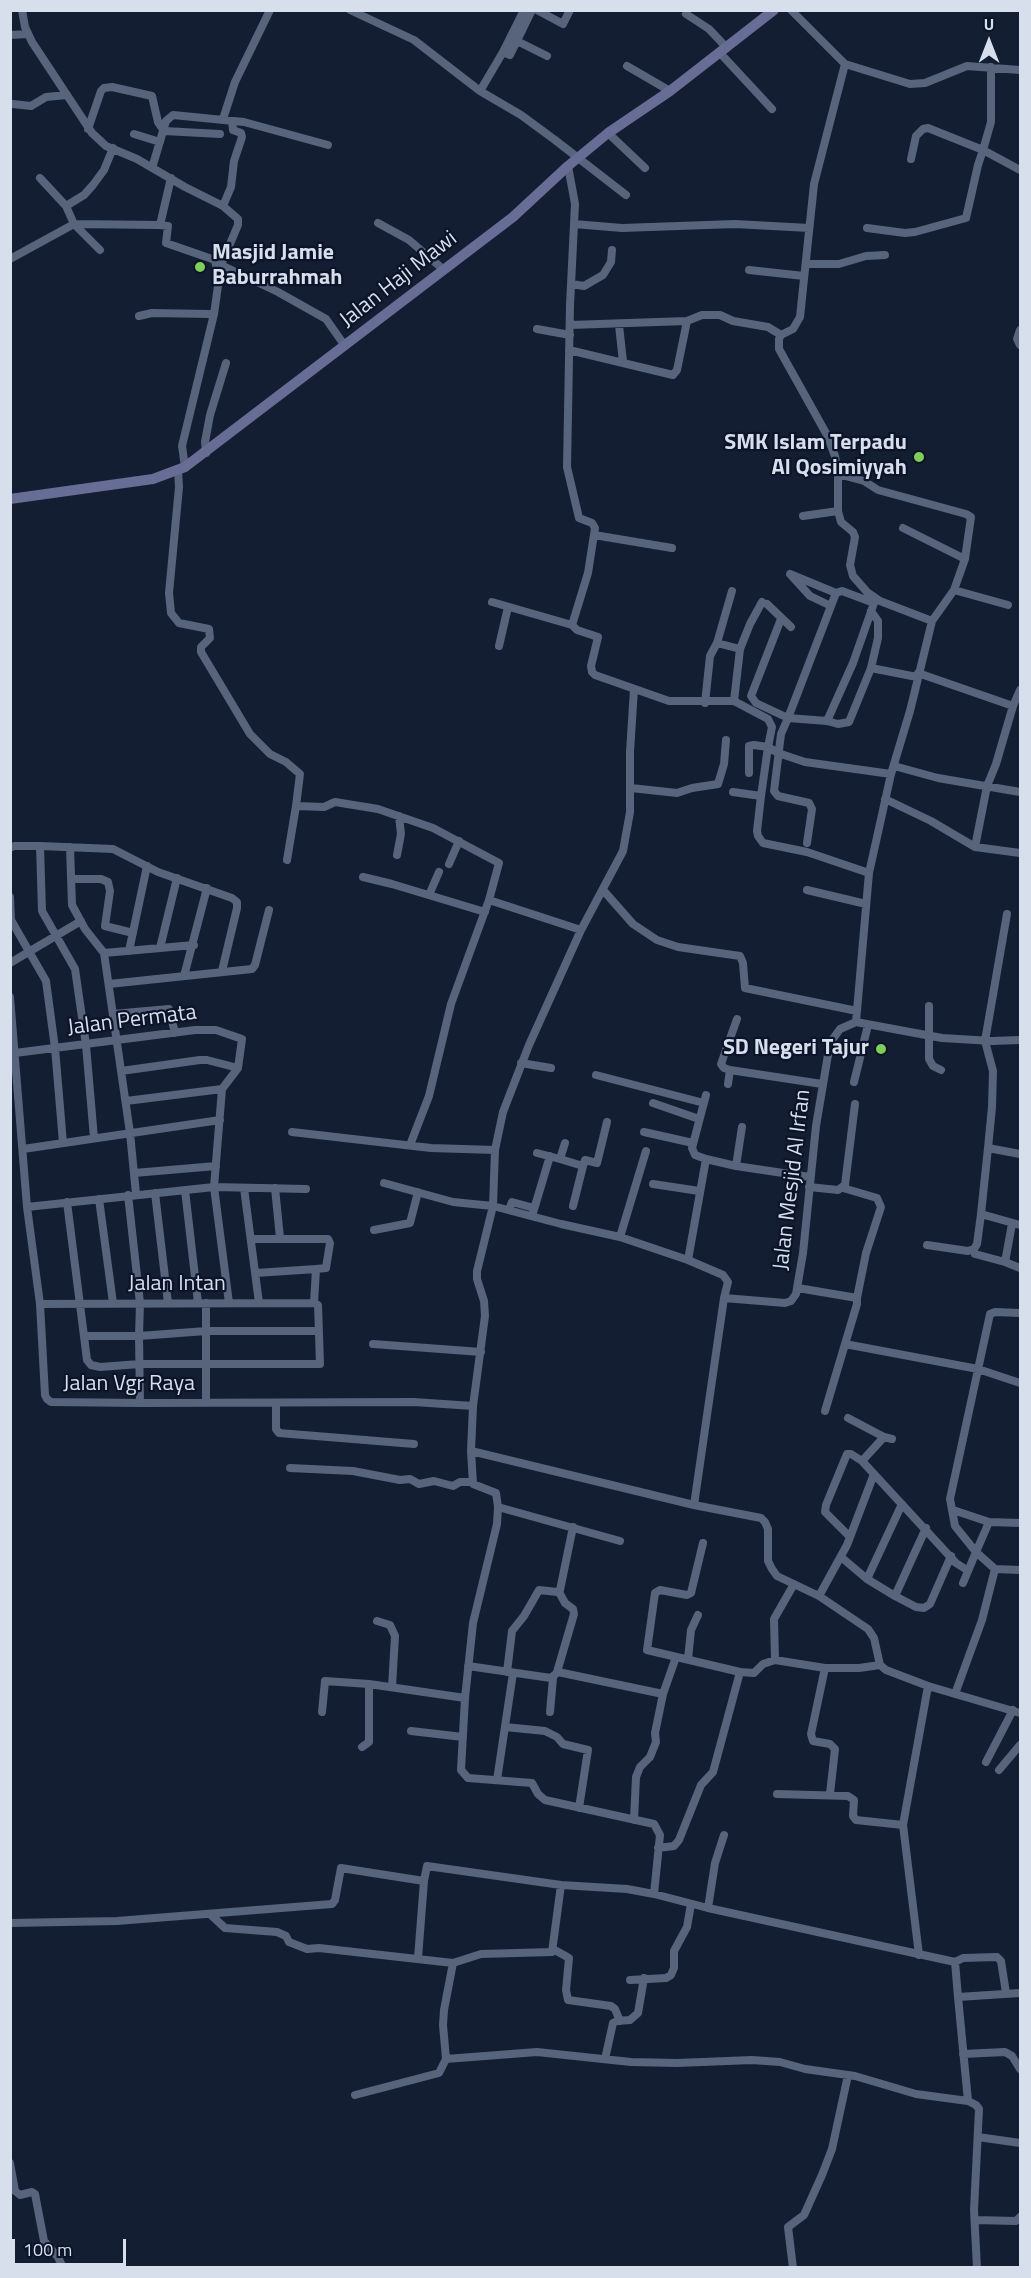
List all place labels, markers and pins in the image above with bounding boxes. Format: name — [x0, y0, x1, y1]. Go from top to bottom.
place label: Masjid Jamie Baburrahmah — [212, 241, 342, 292]
marker: Masjid Jamie Baburrahmah — [193, 260, 207, 274]
place label: SMK Islam Terpadu Al Qosimiyyah — [724, 431, 907, 482]
marker: SMK Islam Terpadu Al Qosimiyyah — [912, 450, 926, 464]
place label: SD Negeri Tajur — [723, 1036, 869, 1062]
marker: SD Negeri Tajur — [874, 1042, 888, 1056]

